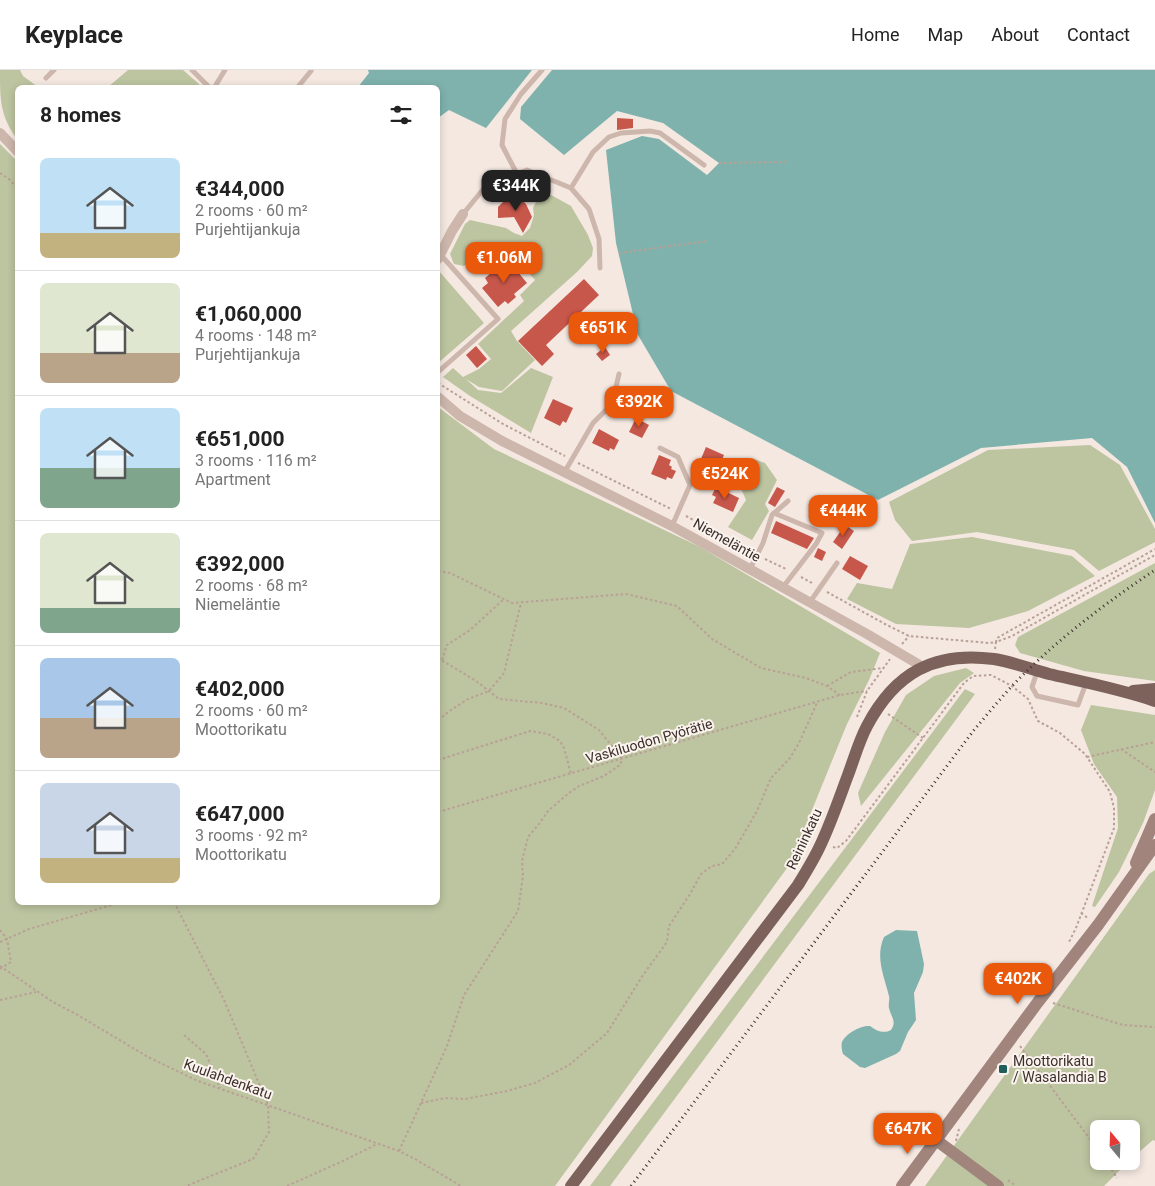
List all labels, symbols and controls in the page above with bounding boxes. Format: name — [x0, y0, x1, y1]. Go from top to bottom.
text: Keyplace — [25, 21, 123, 49]
text: Home — [851, 24, 900, 45]
text: Map — [928, 24, 963, 45]
text: About — [991, 24, 1039, 45]
text: Contact — [1067, 24, 1130, 45]
icon: filters — [387, 101, 415, 129]
text: 8 homes — [40, 103, 121, 127]
pin: €344K — [481, 170, 551, 212]
text: €344K — [493, 176, 539, 195]
text: €344,000 — [195, 177, 285, 201]
icon: home — [80, 178, 140, 238]
text: 2 rooms · 60 m² — [195, 201, 308, 220]
text: Purjehtijankuja — [195, 220, 300, 239]
pin: €1.06M — [463, 242, 545, 284]
text: €1.06M — [476, 248, 532, 267]
text: €1,060,000 — [195, 302, 302, 326]
icon: home — [80, 303, 140, 363]
pin: €651K — [568, 312, 638, 354]
text: €651K — [580, 318, 626, 337]
text: 4 rooms · 148 m² — [195, 326, 317, 345]
text: Purjehtijankuja — [195, 345, 300, 364]
pin: €392K — [604, 386, 674, 428]
text: €392K — [616, 392, 662, 411]
text: €651,000 — [195, 427, 285, 451]
icon: home — [80, 428, 140, 488]
text: 3 rooms · 116 m² — [195, 451, 317, 470]
pin: €524K — [690, 458, 760, 500]
text: €524K — [702, 464, 748, 483]
text: Apartment — [195, 470, 271, 489]
pin: €444K — [808, 494, 878, 537]
text: €444K — [820, 501, 866, 520]
street label: Niemeläntie — [690, 515, 764, 565]
text: €392,000 — [195, 552, 285, 576]
icon: home — [80, 553, 140, 613]
text: 2 rooms · 68 m² — [195, 576, 308, 595]
text: Niemeläntie — [195, 595, 280, 614]
text: €402,000 — [195, 677, 285, 701]
icon: home — [80, 678, 140, 738]
text: 2 rooms · 60 m² — [195, 701, 308, 720]
street label: Vaskiluodon Pyörätie — [584, 715, 714, 767]
text: Moottorikatu — [195, 720, 287, 739]
text: €647,000 — [195, 802, 285, 826]
icon: home — [80, 803, 140, 863]
street label: Reininkatu — [783, 806, 825, 872]
text: 3 rooms · 92 m² — [195, 826, 308, 845]
text: Moottorikatu — [195, 845, 287, 864]
pin: €402K — [983, 962, 1053, 1005]
text: €402K — [995, 969, 1041, 988]
place label: Moottorikatu / Wasalandia B — [1013, 1053, 1107, 1085]
street label: Kuulahdenkatu — [182, 1056, 274, 1102]
marker: Moottorikatu / Wasalandia B — [997, 1063, 1009, 1075]
pin: €647K — [873, 1112, 943, 1155]
text: €647K — [885, 1119, 931, 1138]
north arrow — [1090, 1120, 1140, 1170]
map controls — [1090, 1120, 1140, 1170]

